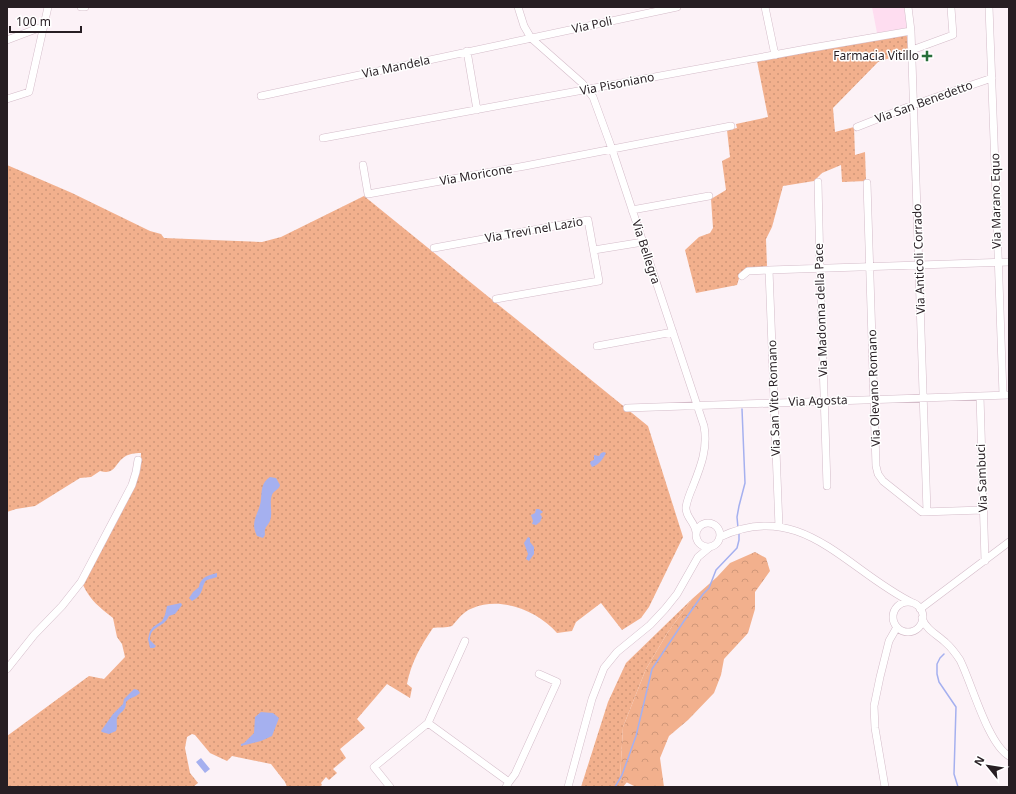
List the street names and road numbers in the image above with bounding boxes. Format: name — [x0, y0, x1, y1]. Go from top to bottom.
street label: Via Poli — [570, 12, 614, 37]
street label: Via Mandela — [360, 51, 431, 82]
street label: Via Pisoniano — [578, 68, 656, 99]
street label: Via San Benedetto — [873, 76, 975, 127]
street label: Via Marano Equo — [986, 153, 1005, 249]
street label: Via Moricone — [438, 160, 514, 189]
street label: Via Anticoli Corrado — [908, 203, 929, 315]
street label: Via Trevi nel Lazio — [484, 213, 584, 246]
street label: Via Bellegra — [628, 218, 665, 286]
street label: Via Madonna della Pace — [810, 243, 831, 377]
street label: Via Olevano Romano — [863, 329, 884, 447]
street label: Via San Vito Romano — [763, 340, 784, 456]
street label: Via Agosta — [788, 391, 848, 410]
street label: Via Sambuci — [972, 444, 991, 512]

